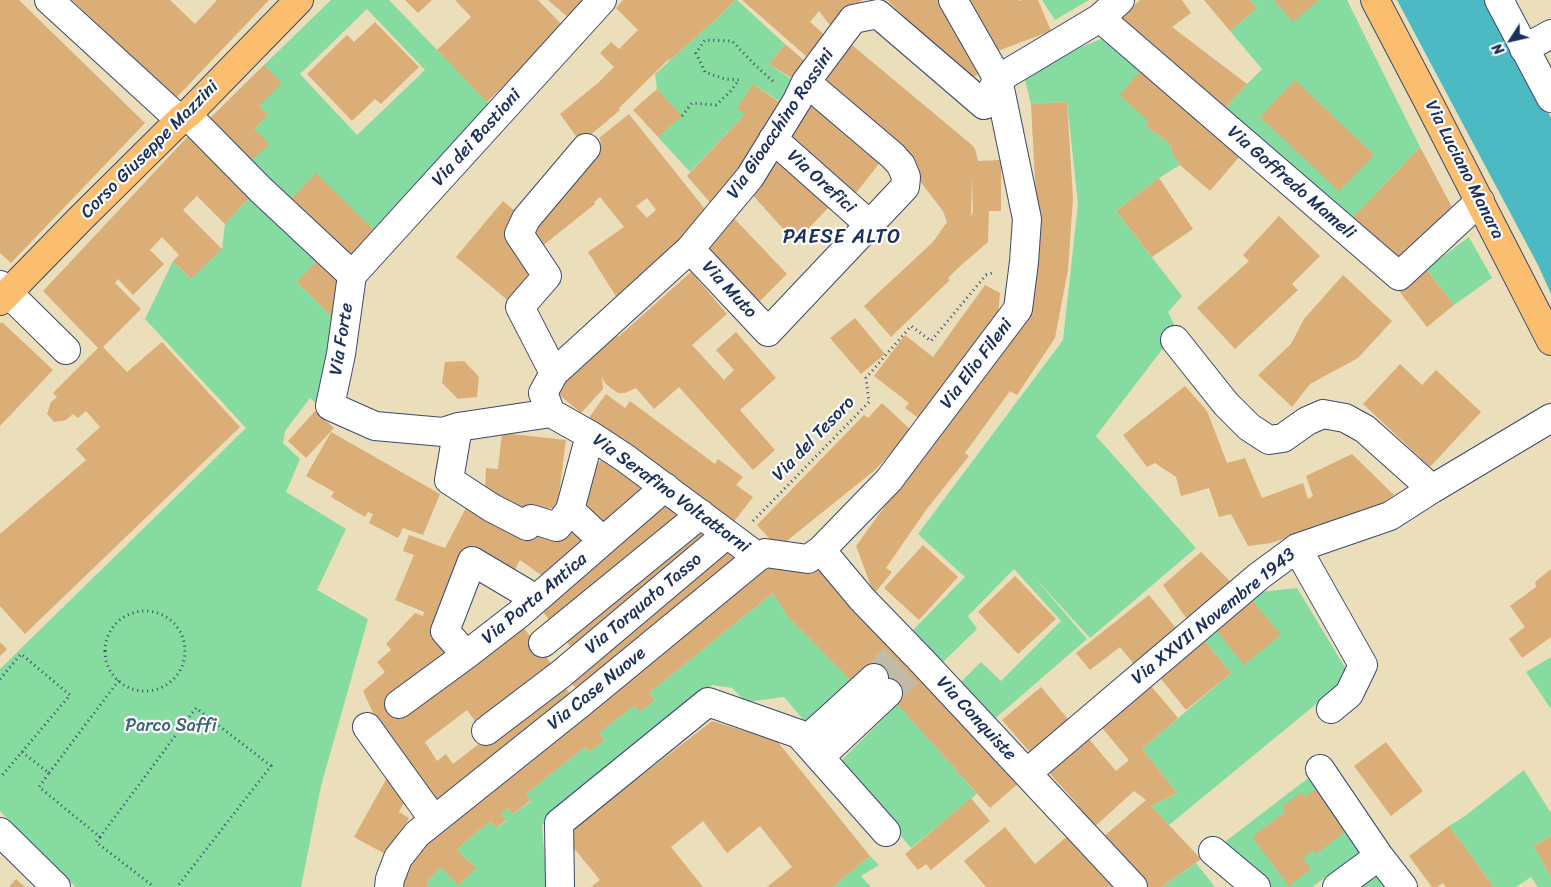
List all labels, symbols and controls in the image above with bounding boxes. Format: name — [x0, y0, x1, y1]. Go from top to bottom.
north arrow — [1486, 15, 1536, 65]
text: N — [1485, 38, 1511, 60]
street label: Via Gioacchino Rossini — [723, 45, 839, 203]
street label: Corso Giuseppe Mazzini — [77, 77, 223, 223]
street label: Via dei Bastioni — [428, 85, 526, 191]
street label: Via Luciano Manara — [1420, 97, 1508, 243]
street label: Via Goffredo Mameli — [1223, 122, 1359, 244]
street label: Via Orefici — [782, 146, 860, 218]
district label: PAESE ALTO — [782, 226, 902, 250]
street label: Via Muto — [697, 257, 761, 323]
street label: Via Forte — [326, 301, 358, 377]
street label: Via Elio Fileni — [936, 315, 1018, 413]
street label: Via del Tesoro — [768, 392, 860, 486]
street label: Via Serafino Voltattorni — [588, 430, 754, 558]
street label: Via XXVII Novembre 1943 — [1128, 544, 1300, 690]
street label: Via Porta Antica — [478, 549, 592, 649]
street label: Via Torquato Tasso — [581, 549, 707, 659]
street label: Via Case Nuove — [544, 643, 650, 735]
street label: Via Conquiste — [932, 672, 1020, 766]
park label: Parco Saffi — [125, 715, 217, 737]

